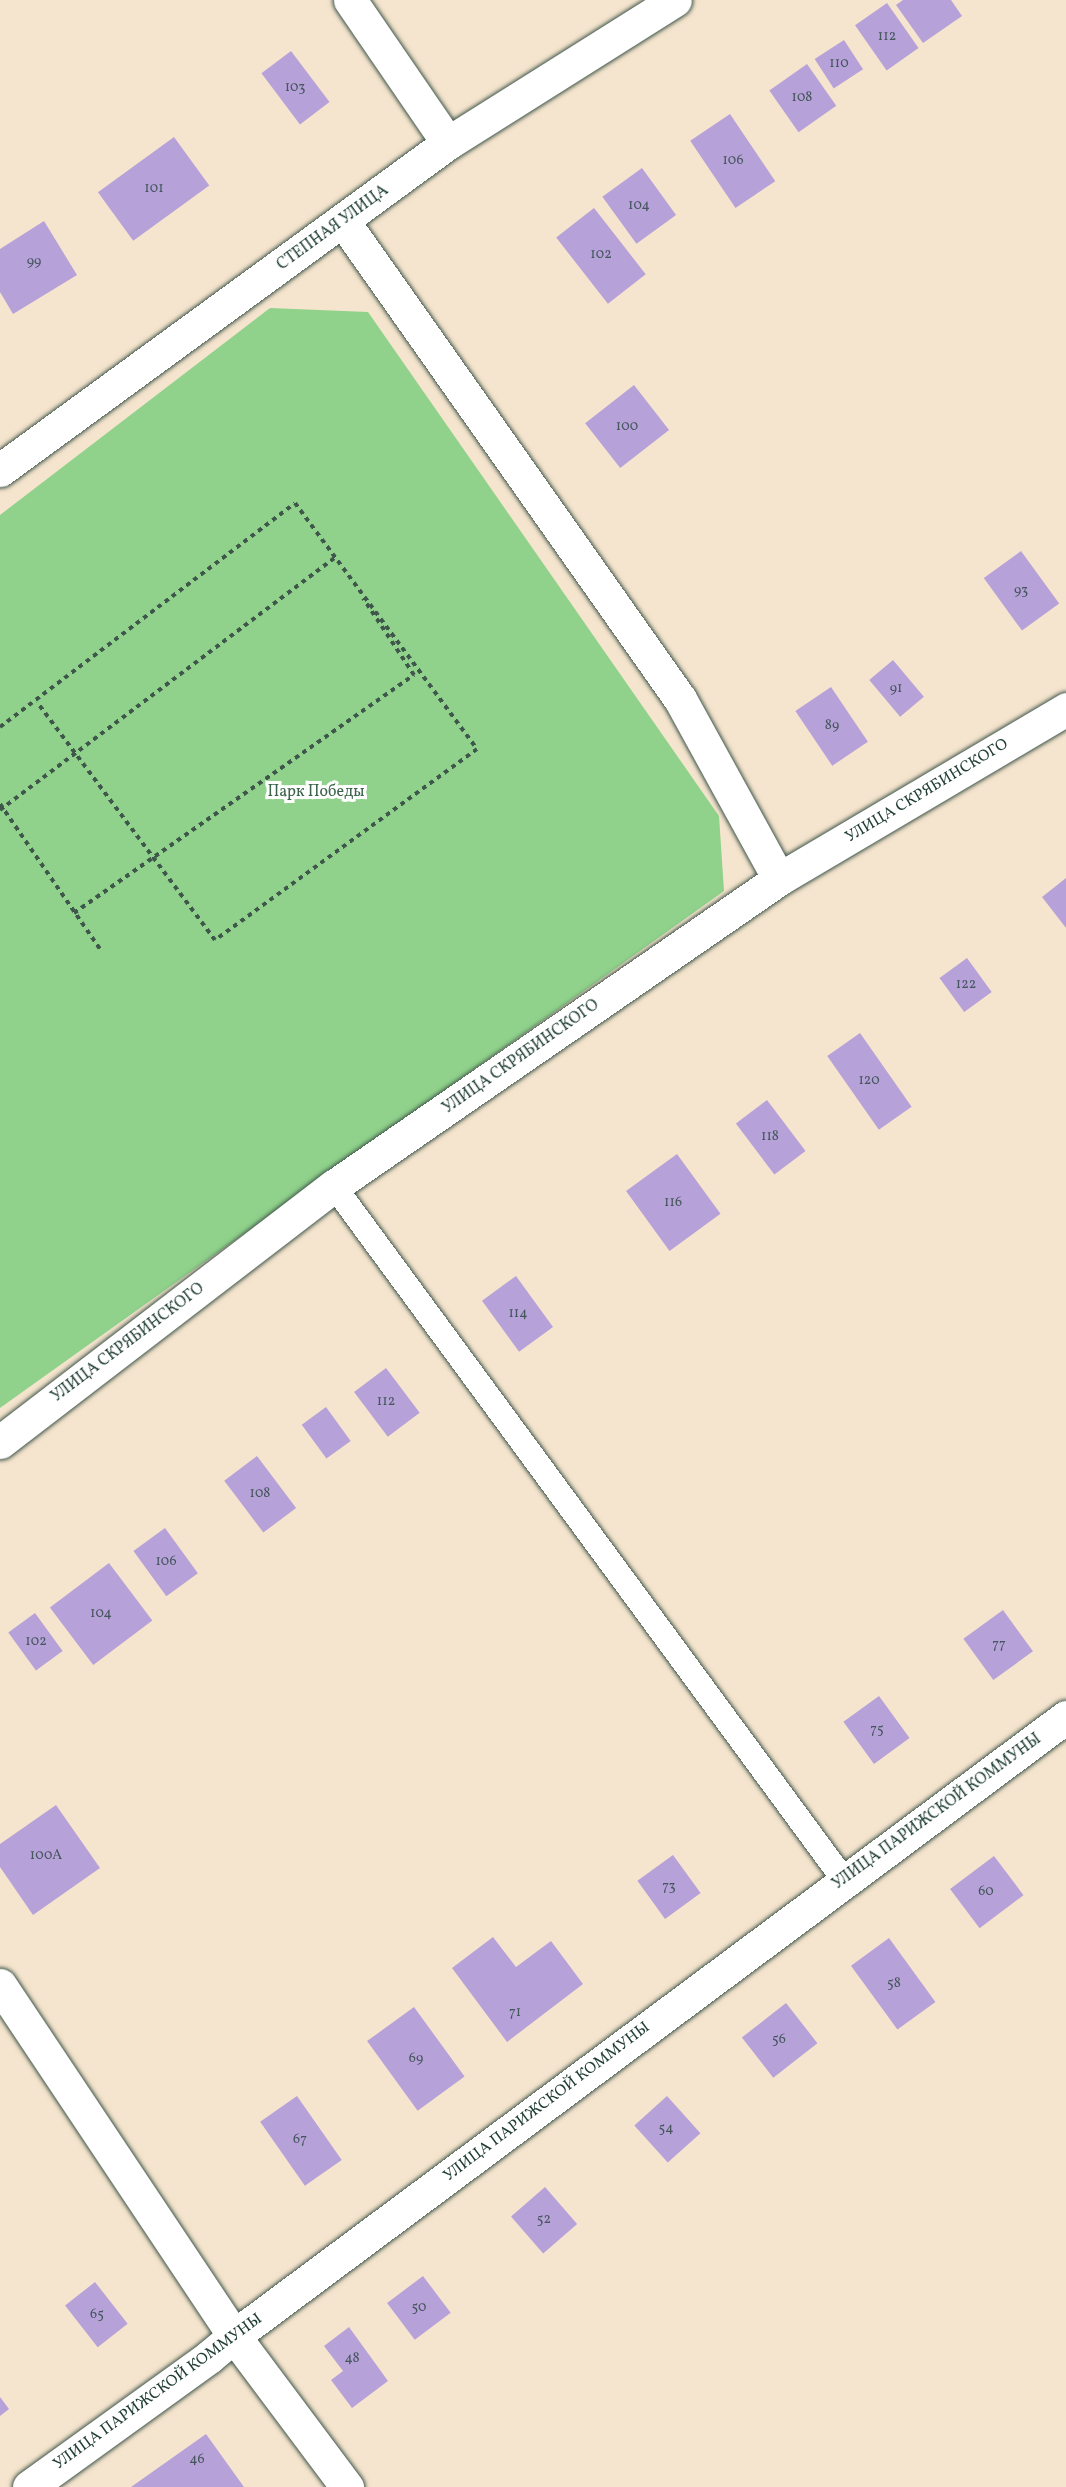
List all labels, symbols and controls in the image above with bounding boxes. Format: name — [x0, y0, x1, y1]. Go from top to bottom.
house number: 112 — [878, 29, 896, 45]
house number: 110 — [829, 56, 849, 72]
house number: 103 — [285, 80, 305, 96]
house number: 108 — [792, 90, 812, 106]
house number: 106 — [722, 153, 744, 169]
house number: 101 — [144, 181, 164, 197]
street label: СТЕПНАЯ УЛИЦА — [274, 181, 392, 275]
house number: 104 — [628, 198, 650, 214]
house number: 102 — [590, 247, 612, 263]
house number: 99 — [27, 254, 41, 270]
house number: 100 — [616, 419, 638, 435]
house number: 93 — [1014, 583, 1028, 599]
house number: 91 — [890, 681, 902, 697]
house number: 89 — [825, 718, 839, 734]
street label: УЛИЦА СКРЯБИНСКОГО — [842, 735, 1012, 847]
park label: Парк Победы — [267, 782, 365, 802]
house number: 122 — [956, 977, 976, 993]
street label: УЛИЦА СКРЯБИНСКОГО — [439, 996, 603, 1118]
house number: 120 — [858, 1073, 880, 1089]
house number: 118 — [761, 1129, 779, 1145]
house number: 116 — [664, 1195, 682, 1211]
street label: УЛИЦА СКРЯБИНСКОГО — [48, 1279, 208, 1407]
house number: 114 — [508, 1306, 528, 1322]
house number: 112 — [377, 1394, 395, 1410]
house number: 108 — [250, 1486, 270, 1502]
house number: 106 — [155, 1554, 177, 1570]
house number: 104 — [90, 1606, 112, 1622]
house number: 102 — [25, 1634, 47, 1650]
house number: 77 — [992, 1637, 1006, 1653]
house number: 75 — [870, 1722, 884, 1738]
street label: УЛИЦА ПАРИЖСКОЙ КОММУНЫ — [829, 1730, 1045, 1894]
house number: 100А — [30, 1848, 62, 1864]
house number: 73 — [662, 1879, 676, 1895]
house number: 60 — [978, 1884, 994, 1900]
house number: 58 — [887, 1976, 901, 1992]
house number: 71 — [509, 2005, 521, 2021]
street label: УЛИЦА ПАРИЖСКОЙ КОММУНЫ — [440, 2018, 654, 2186]
house number: 56 — [772, 2032, 786, 2048]
house number: 69 — [409, 2051, 423, 2067]
house number: 54 — [658, 2121, 674, 2137]
house number: 67 — [293, 2132, 307, 2148]
house number: 52 — [537, 2212, 551, 2228]
house number: 50 — [412, 2300, 426, 2316]
house number: 65 — [90, 2307, 104, 2323]
street label: УЛИЦА ПАРИЖСКОЙ КОММУНЫ — [50, 2310, 266, 2474]
house number: 48 — [344, 2351, 360, 2367]
house number: 46 — [189, 2452, 205, 2468]

